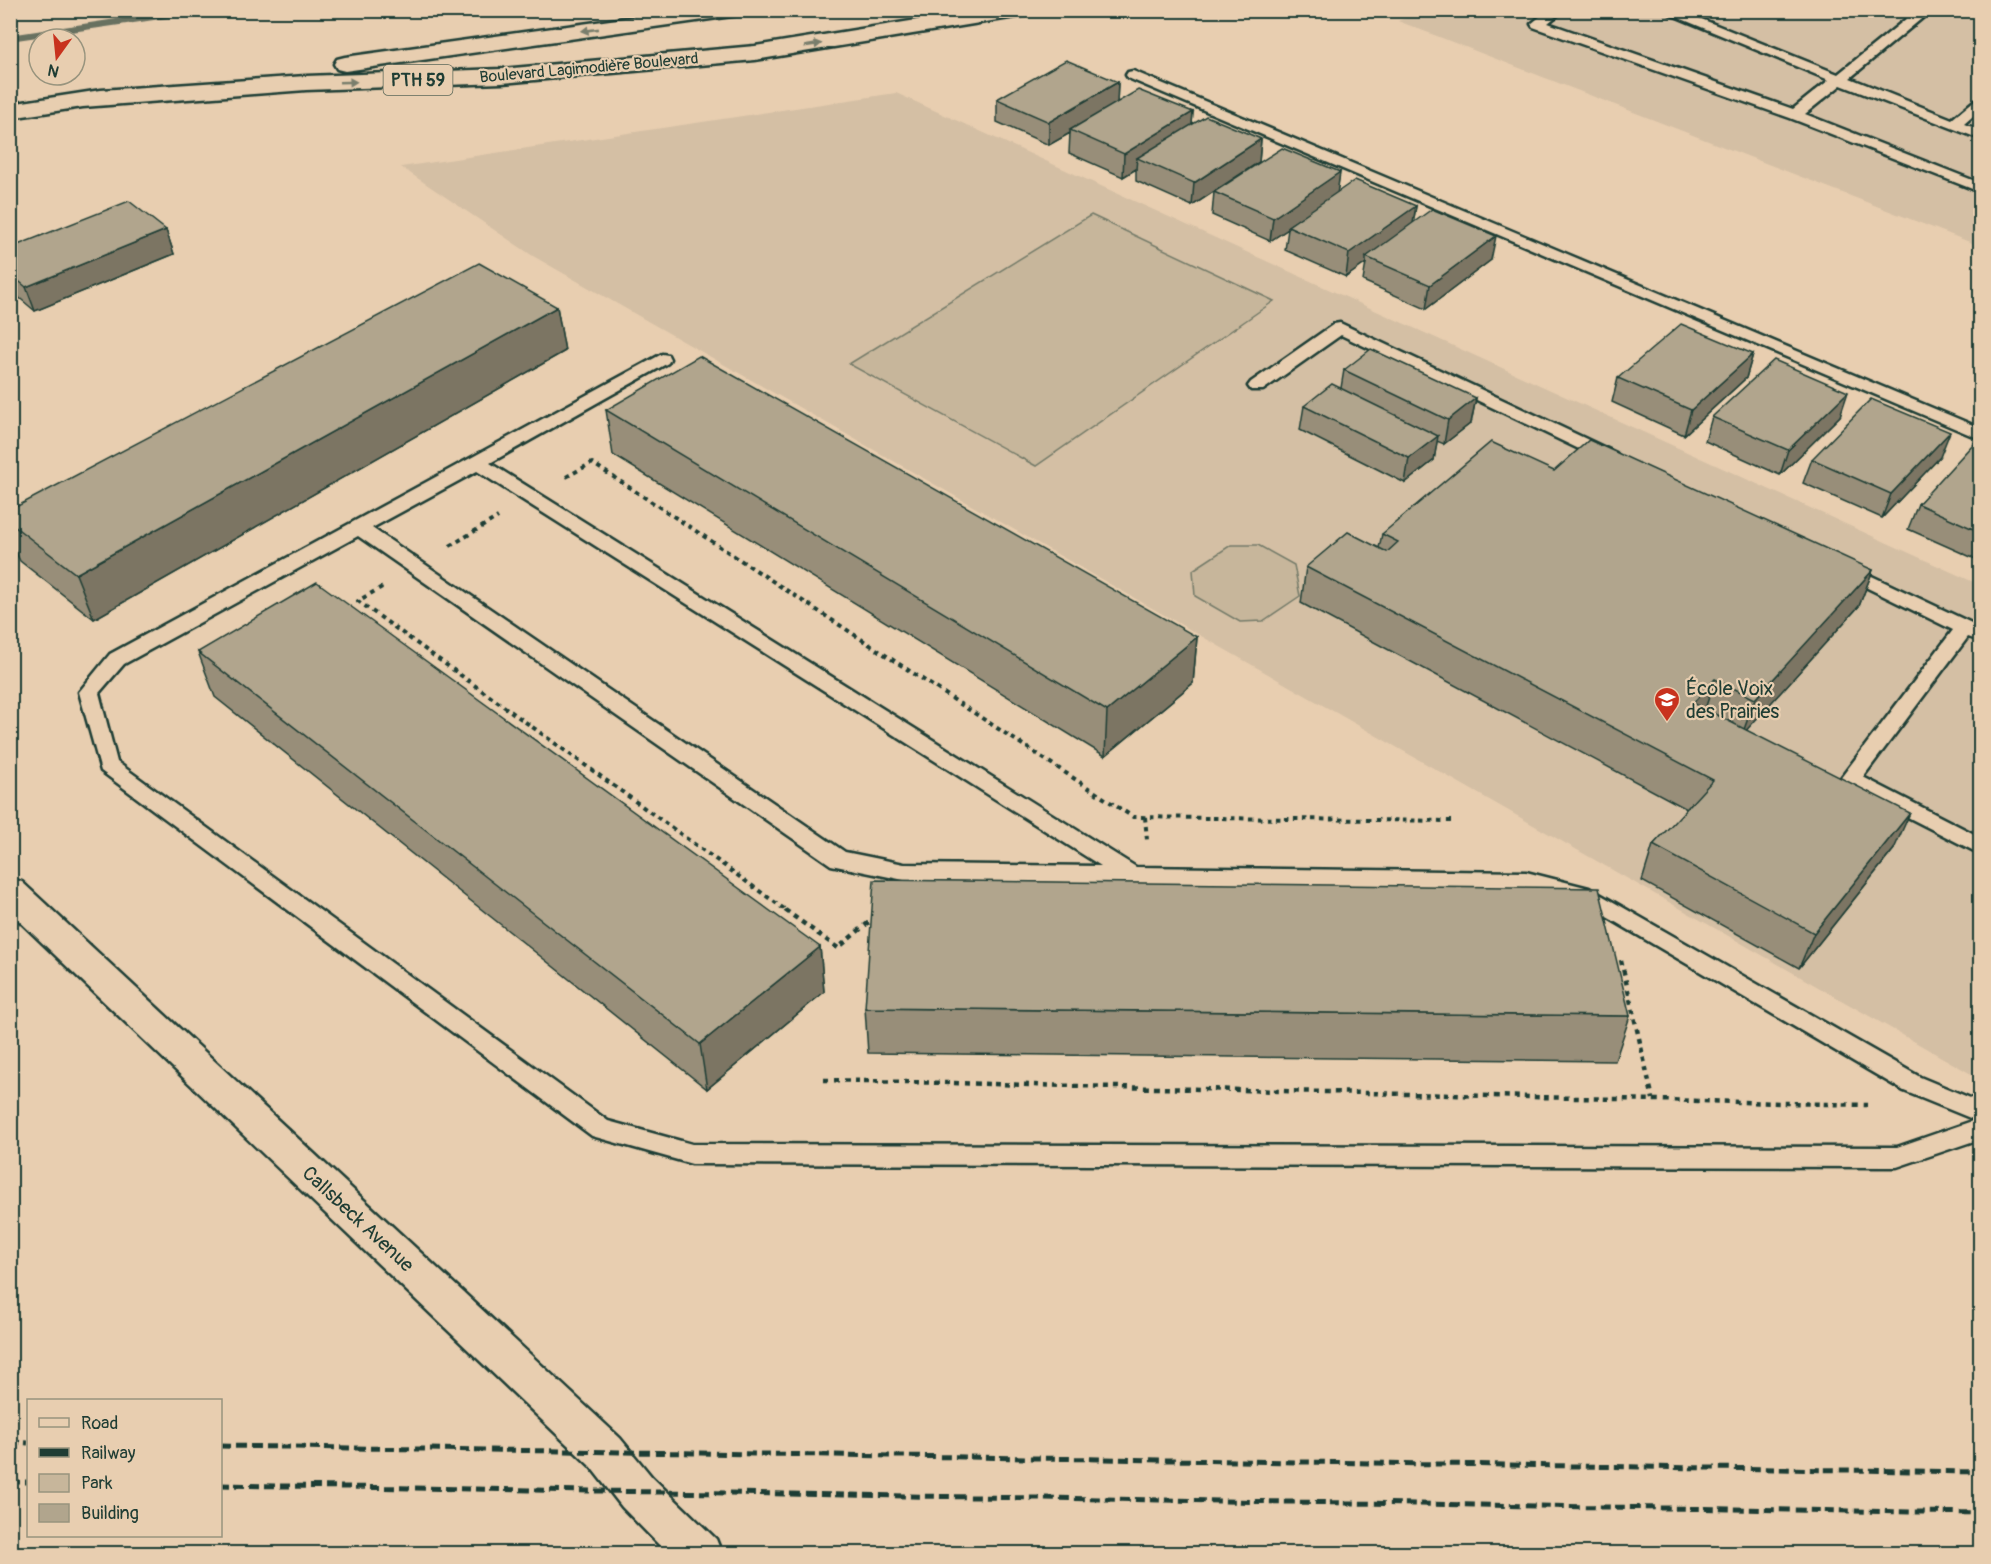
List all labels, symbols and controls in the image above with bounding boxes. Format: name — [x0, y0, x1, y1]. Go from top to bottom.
one-way arrow — [581, 25, 600, 35]
north arrow — [27, 27, 87, 87]
one-way arrow — [803, 40, 822, 49]
street label: Boulevard Lagimodière Boulevard — [479, 48, 699, 88]
text: N — [45, 59, 61, 82]
road number: PTH 59 — [384, 65, 452, 95]
one-way arrow — [339, 77, 358, 87]
place label: École Voix des Prairies — [1686, 676, 1779, 724]
school or university icon: École Voix des Prairies — [1652, 685, 1682, 723]
street label: Callsbeck Avenue — [297, 1161, 419, 1277]
legend — [27, 1399, 222, 1537]
text: Road — [81, 1412, 118, 1435]
text: Railway — [81, 1442, 136, 1465]
text: Park — [81, 1472, 113, 1495]
text: Building — [81, 1502, 139, 1525]

